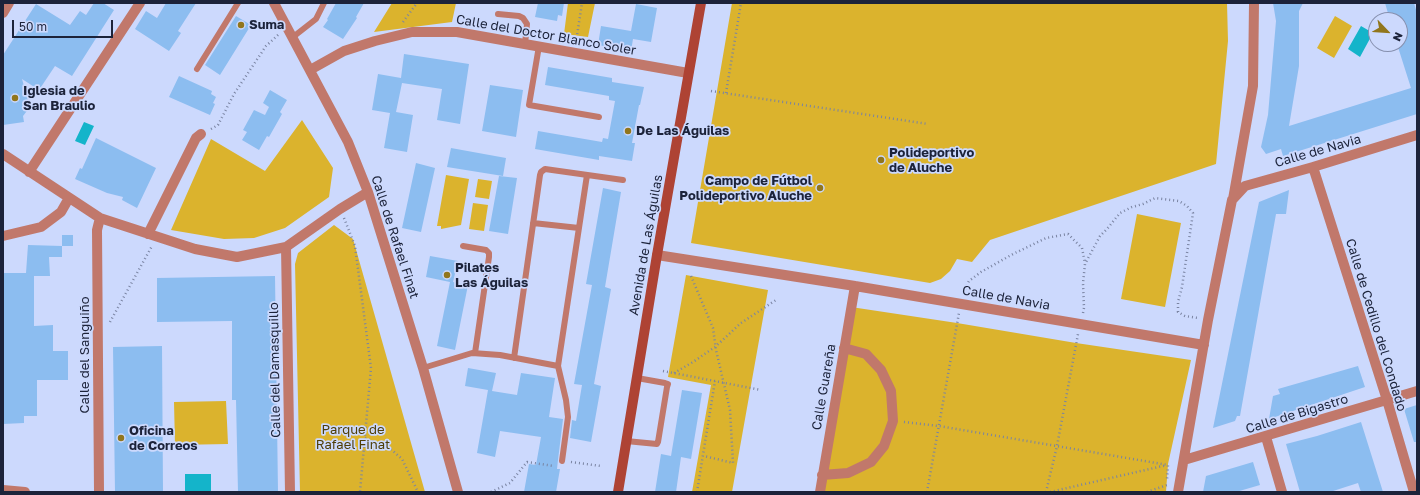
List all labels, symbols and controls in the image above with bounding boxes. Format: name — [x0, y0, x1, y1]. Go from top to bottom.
street label: Calle del Doctor Blanco Soler — [455, 11, 637, 59]
scale bar — [14, 12, 115, 38]
north arrow — [1368, 12, 1408, 52]
place label: Suma — [249, 17, 284, 33]
text: 50 m — [19, 19, 47, 34]
marker: Suma — [236, 20, 246, 30]
text: N — [1391, 30, 1406, 43]
place label: Iglesia de San Braulio — [23, 83, 95, 114]
marker: Iglesia de San Braulio — [10, 93, 20, 103]
place label: De Las Águilas — [636, 123, 729, 139]
marker: De Las Águilas — [623, 126, 633, 136]
street label: Calle de Navia — [1273, 131, 1363, 171]
place label: Polideportivo de Aluche — [889, 145, 974, 176]
marker: Polideportivo de Aluche — [876, 155, 886, 165]
street label: Avenida de Las Águilas — [626, 173, 666, 317]
place label: Campo de Fútbol Polideportivo Aluche — [679, 173, 812, 204]
street label: Calle de Rafael Finat — [368, 174, 422, 300]
marker: Campo de Fútbol Polideportivo Aluche — [815, 183, 825, 193]
street label: Calle de Cedillo del Condado — [1342, 237, 1410, 413]
place label: Pilates Las Águilas — [455, 260, 528, 291]
marker: Pilates Las Águilas — [442, 270, 452, 280]
street label: Calle de Navia — [961, 283, 1051, 313]
street label: Calle del Sanguiño — [77, 297, 93, 413]
street label: Calle del Damasquillo — [266, 302, 284, 438]
street label: Calle Guareña — [809, 343, 839, 431]
street label: Calle de Bigastro — [1244, 391, 1350, 437]
park label: Parque de Rafael Finat — [316, 422, 390, 453]
place label: Oficina de Correos — [129, 423, 198, 454]
marker: Oficina de Correos — [116, 433, 126, 443]

